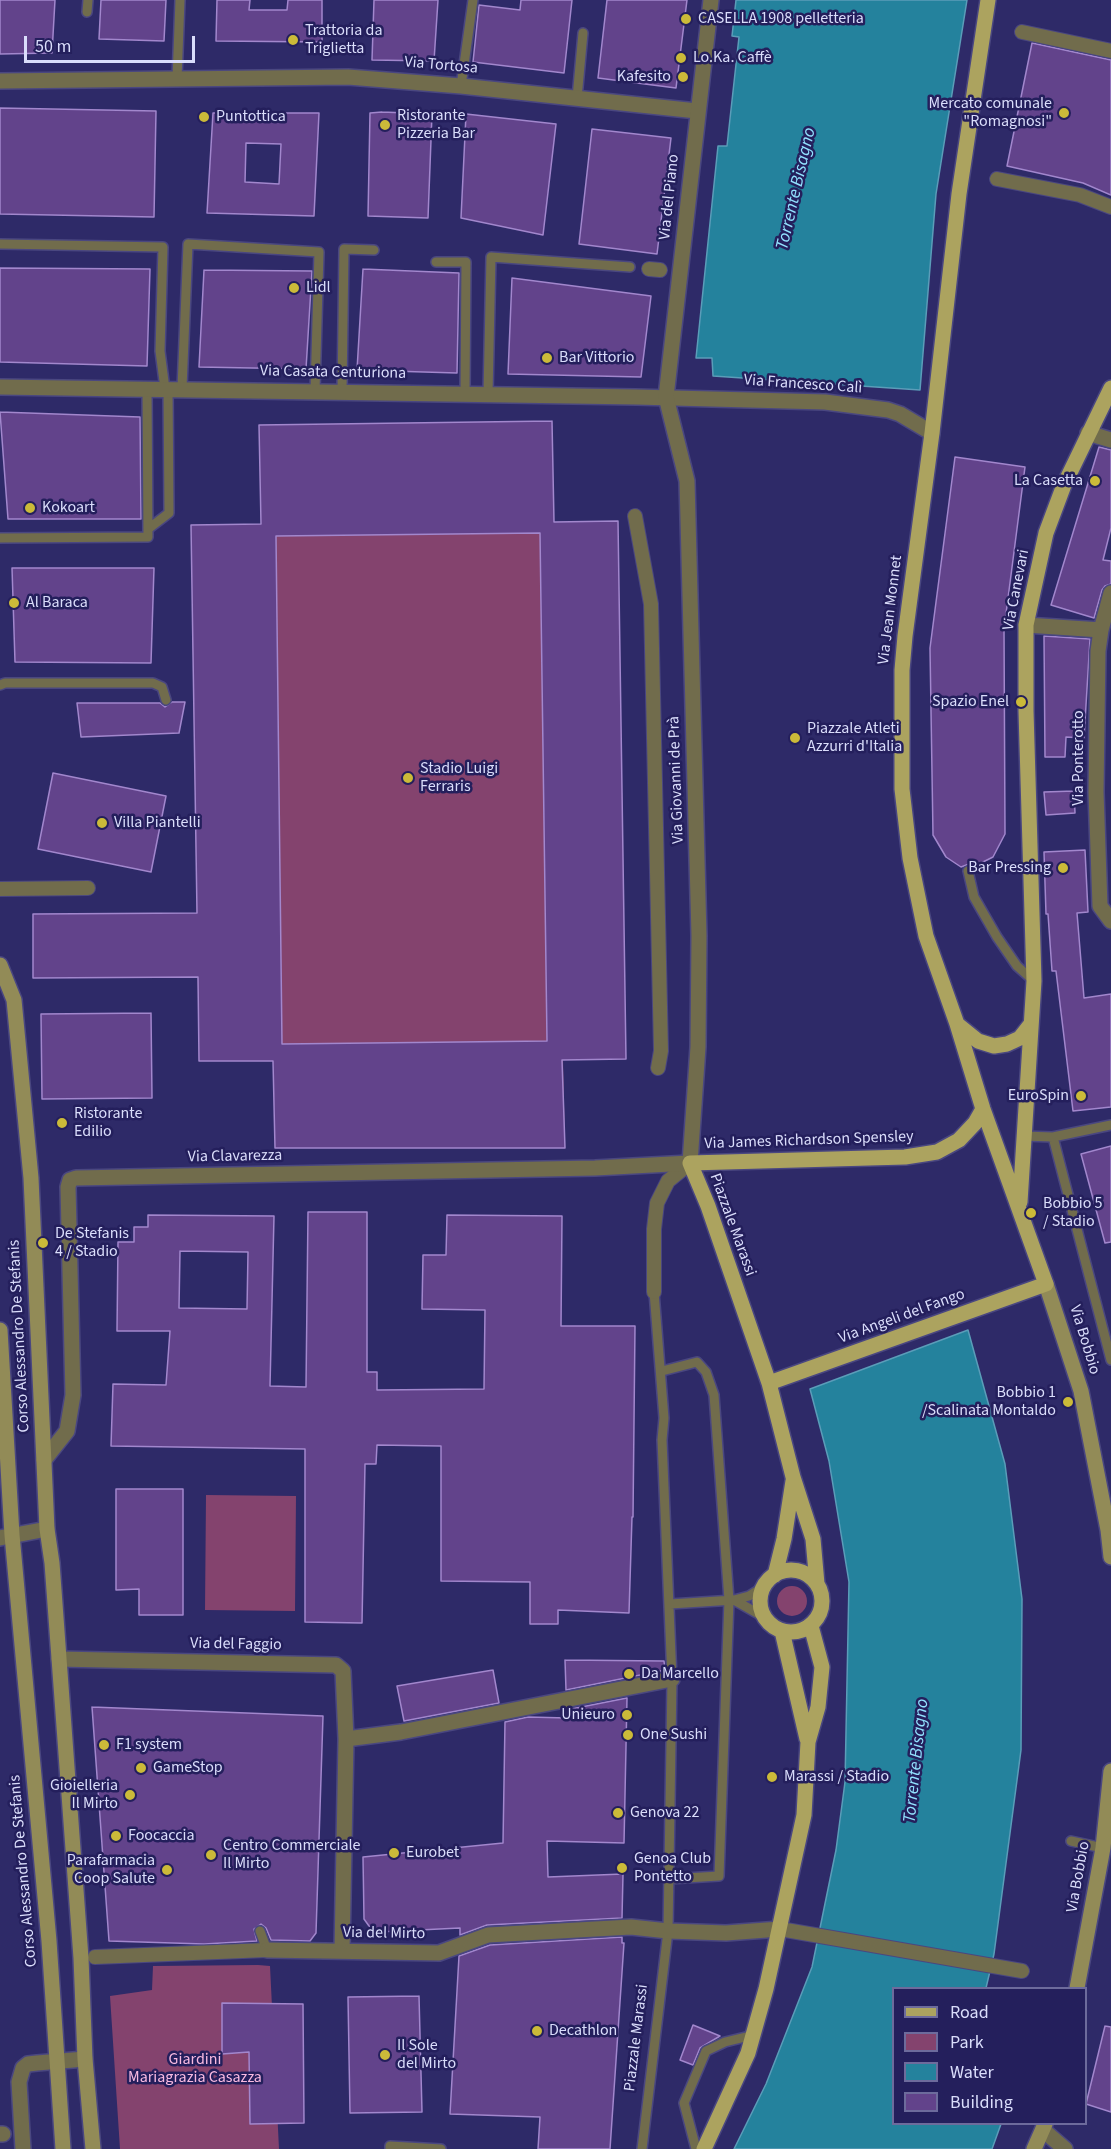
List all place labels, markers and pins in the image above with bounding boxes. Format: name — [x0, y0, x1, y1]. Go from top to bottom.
place label: CASELLA 1908 pelletteria — [698, 9, 864, 29]
marker: CASELLA 1908 pelletteria — [679, 12, 693, 26]
place label: Trattoria da Triglietta — [305, 21, 382, 59]
marker: Trattoria da Triglietta — [286, 33, 300, 47]
place label: Lo.Ka. Caffè — [693, 48, 772, 68]
marker: Lo.Ka. Caffè — [674, 51, 688, 65]
place label: Kafesito — [617, 67, 671, 87]
marker: Kafesito — [676, 70, 690, 84]
place label: Mercato comunale "Romagnosi" — [929, 94, 1052, 132]
place label: Ristorante Pizzeria Bar — [397, 106, 475, 144]
marker: Mercato comunale "Romagnosi" — [1057, 106, 1071, 120]
place label: Puntottica — [216, 107, 286, 127]
marker: Puntottica — [197, 110, 211, 124]
marker: Ristorante Pizzeria Bar — [378, 118, 392, 132]
place label: Lidl — [306, 278, 331, 298]
marker: Lidl — [287, 281, 301, 295]
place label: Bar Vittorio — [559, 348, 635, 368]
marker: Bar Vittorio — [540, 351, 554, 365]
place label: La Casetta — [1014, 471, 1083, 491]
marker: La Casetta — [1088, 474, 1102, 488]
place label: Kokoart — [42, 498, 95, 518]
marker: Kokoart — [23, 501, 37, 515]
place label: Al Baraca — [26, 593, 88, 613]
marker: Al Baraca — [7, 596, 21, 610]
place label: Spazio Enel — [932, 692, 1009, 712]
marker: Spazio Enel — [1014, 695, 1028, 709]
place label: Piazzale Atleti Azzurri d'Italia — [807, 719, 902, 757]
marker: Piazzale Atleti Azzurri d'Italia — [788, 731, 802, 745]
place label: Stadio Luigi Ferraris — [420, 759, 498, 797]
marker: Stadio Luigi Ferraris — [401, 771, 415, 785]
place label: Villa Piantelli — [114, 813, 201, 833]
marker: Villa Piantelli — [95, 816, 109, 830]
place label: Bar Pressing — [968, 858, 1051, 878]
marker: Bar Pressing — [1056, 861, 1070, 875]
place label: EuroSpin — [1008, 1086, 1069, 1106]
marker: EuroSpin — [1074, 1089, 1088, 1103]
place label: Ristorante Edilio — [74, 1104, 142, 1142]
marker: Ristorante Edilio — [55, 1116, 69, 1130]
place label: Bobbio 5 / Stadio — [1043, 1194, 1103, 1232]
marker: Bobbio 5 / Stadio — [1024, 1206, 1038, 1220]
place label: De Stefanis 4 / Stadio — [55, 1224, 129, 1262]
marker: De Stefanis 4 / Stadio — [36, 1236, 50, 1250]
place label: Bobbio 1 /Scalinata Montaldo — [922, 1383, 1056, 1421]
marker: Bobbio 1 /Scalinata Montaldo — [1061, 1395, 1075, 1409]
place label: Da Marcello — [641, 1664, 719, 1684]
marker: Da Marcello — [622, 1667, 636, 1681]
place label: Unieuro — [561, 1705, 615, 1725]
marker: Unieuro — [620, 1708, 634, 1722]
place label: One Sushi — [640, 1725, 707, 1745]
marker: One Sushi — [621, 1728, 635, 1742]
place label: F1 system — [116, 1735, 182, 1755]
marker: F1 system — [97, 1738, 111, 1752]
place label: GameStop — [153, 1758, 223, 1778]
marker: GameStop — [134, 1761, 148, 1775]
place label: Marassi / Stadio — [784, 1767, 889, 1787]
marker: Marassi / Stadio — [765, 1770, 779, 1784]
place label: Gioielleria Il Mirto — [50, 1776, 118, 1814]
marker: Gioielleria Il Mirto — [123, 1788, 137, 1802]
place label: Genova 22 — [630, 1803, 699, 1823]
marker: Genova 22 — [611, 1806, 625, 1820]
place label: Foocaccia — [128, 1826, 194, 1846]
marker: Foocaccia — [109, 1829, 123, 1843]
place label: Centro Commerciale Il Mirto — [223, 1836, 360, 1874]
place label: Eurobet — [406, 1843, 459, 1863]
marker: Eurobet — [387, 1846, 401, 1860]
marker: Centro Commerciale Il Mirto — [204, 1848, 218, 1862]
place label: Genoa Club Pontetto — [634, 1849, 711, 1887]
place label: Parafarmacia Coop Salute — [67, 1851, 155, 1889]
marker: Genoa Club Pontetto — [615, 1861, 629, 1875]
marker: Parafarmacia Coop Salute — [160, 1863, 174, 1877]
place label: Decathlon — [549, 2021, 617, 2041]
marker: Decathlon — [530, 2024, 544, 2038]
place label: Il Sole del Mirto — [397, 2036, 456, 2074]
marker: Il Sole del Mirto — [378, 2048, 392, 2062]

